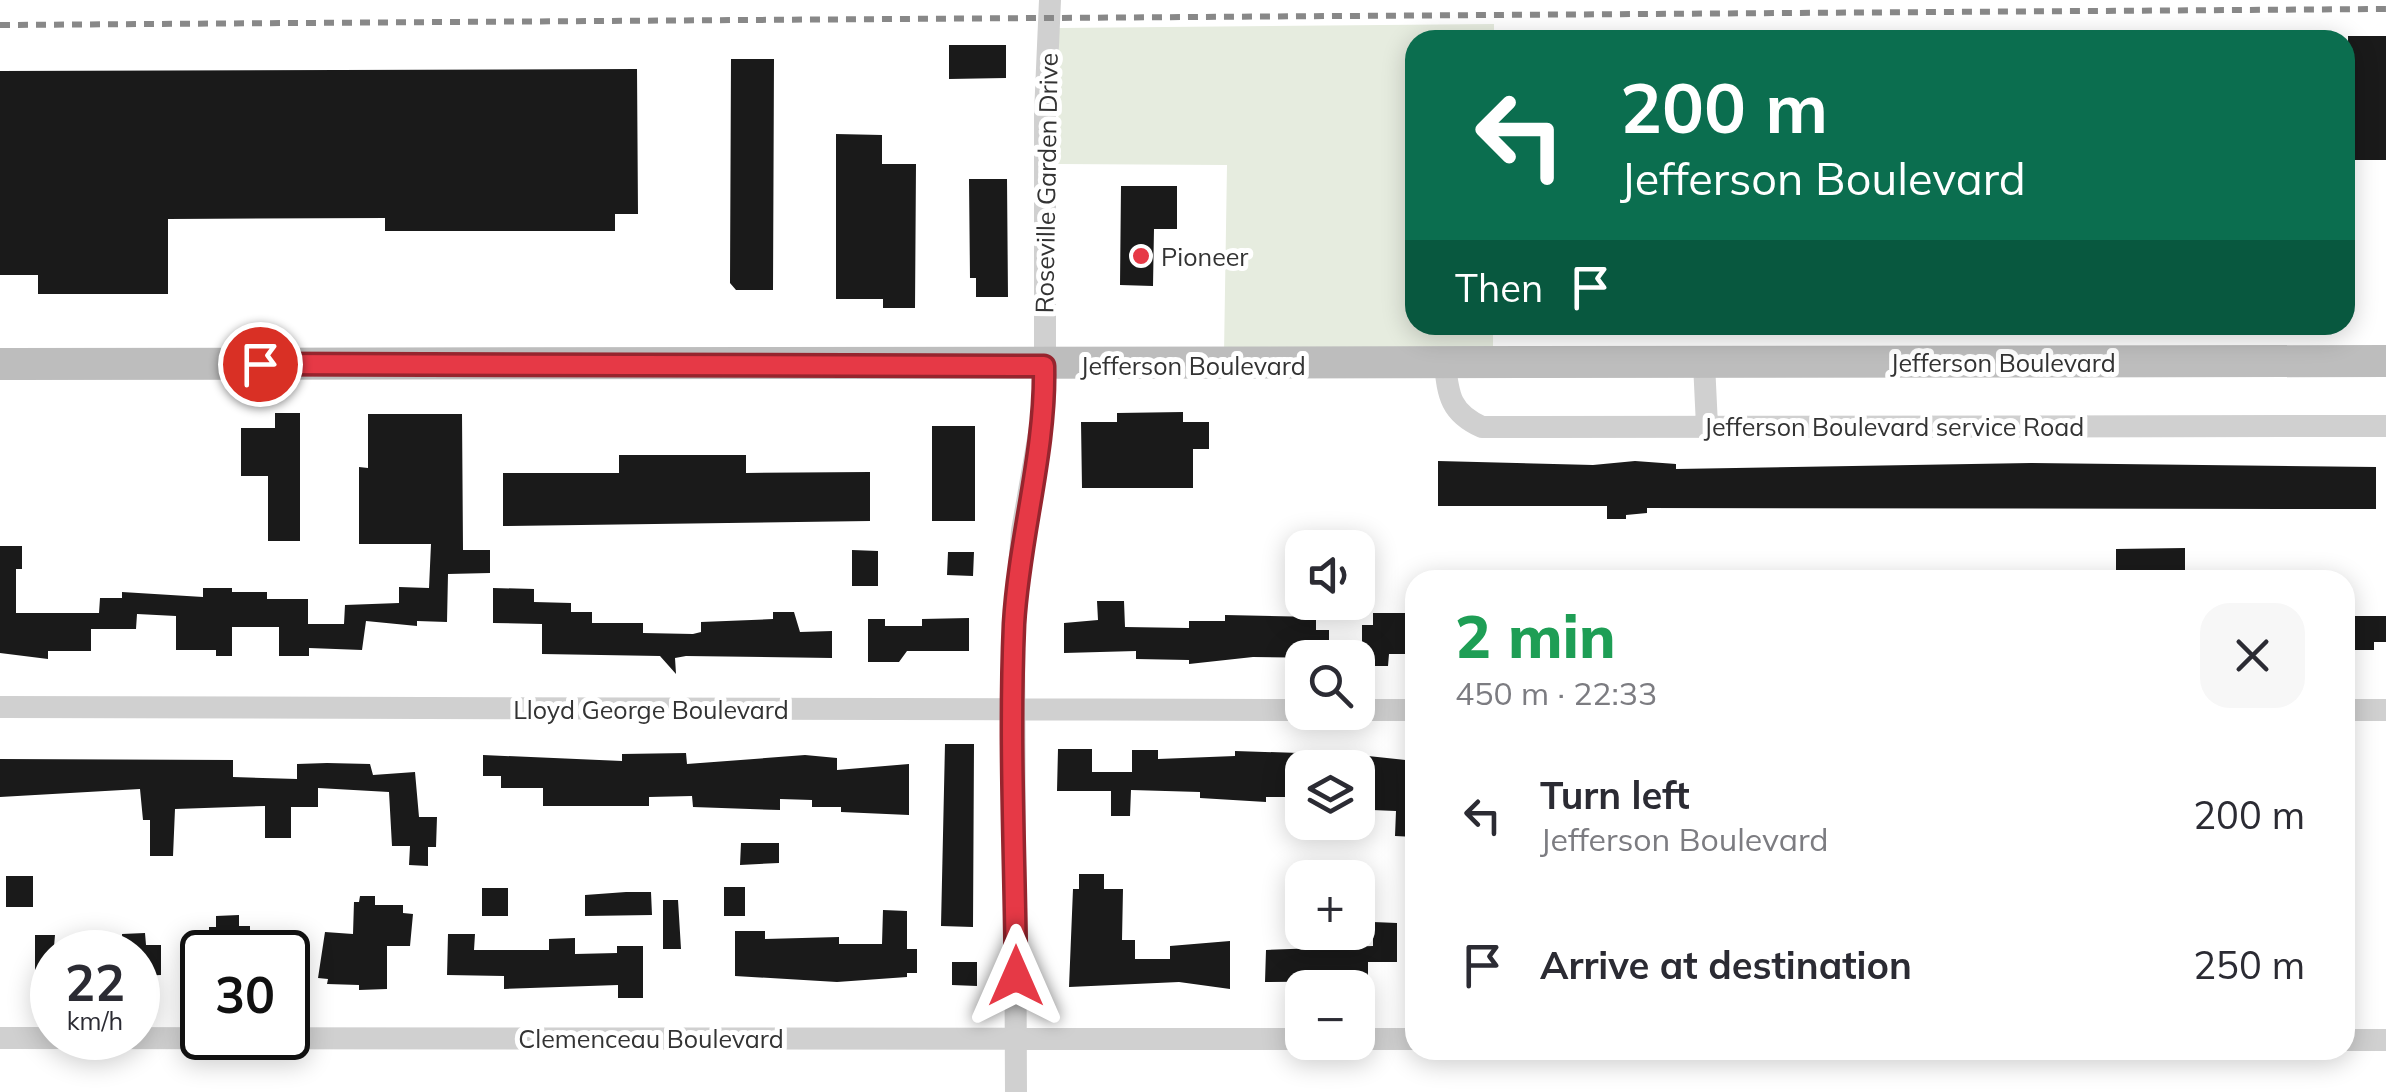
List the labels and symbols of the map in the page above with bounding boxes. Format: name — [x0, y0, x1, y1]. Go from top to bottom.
street label: Roseville Garden Drive — [1028, 52, 1064, 314]
place label: Pioneer — [1161, 241, 1248, 272]
marker: Pioneer — [1130, 245, 1152, 267]
pin — [218, 322, 303, 407]
street label: Jefferson Boulevard — [1890, 347, 2116, 378]
street label: Jefferson Boulevard — [1080, 350, 1306, 381]
street label: Jefferson Boulevard service Road — [1704, 411, 2084, 442]
street label: Lloyd George Boulevard — [513, 694, 789, 725]
position arrow — [964, 924, 1068, 1028]
speed limit sign: 30 — [180, 930, 310, 1060]
street label: Clemenceau Boulevard — [518, 1023, 784, 1054]

